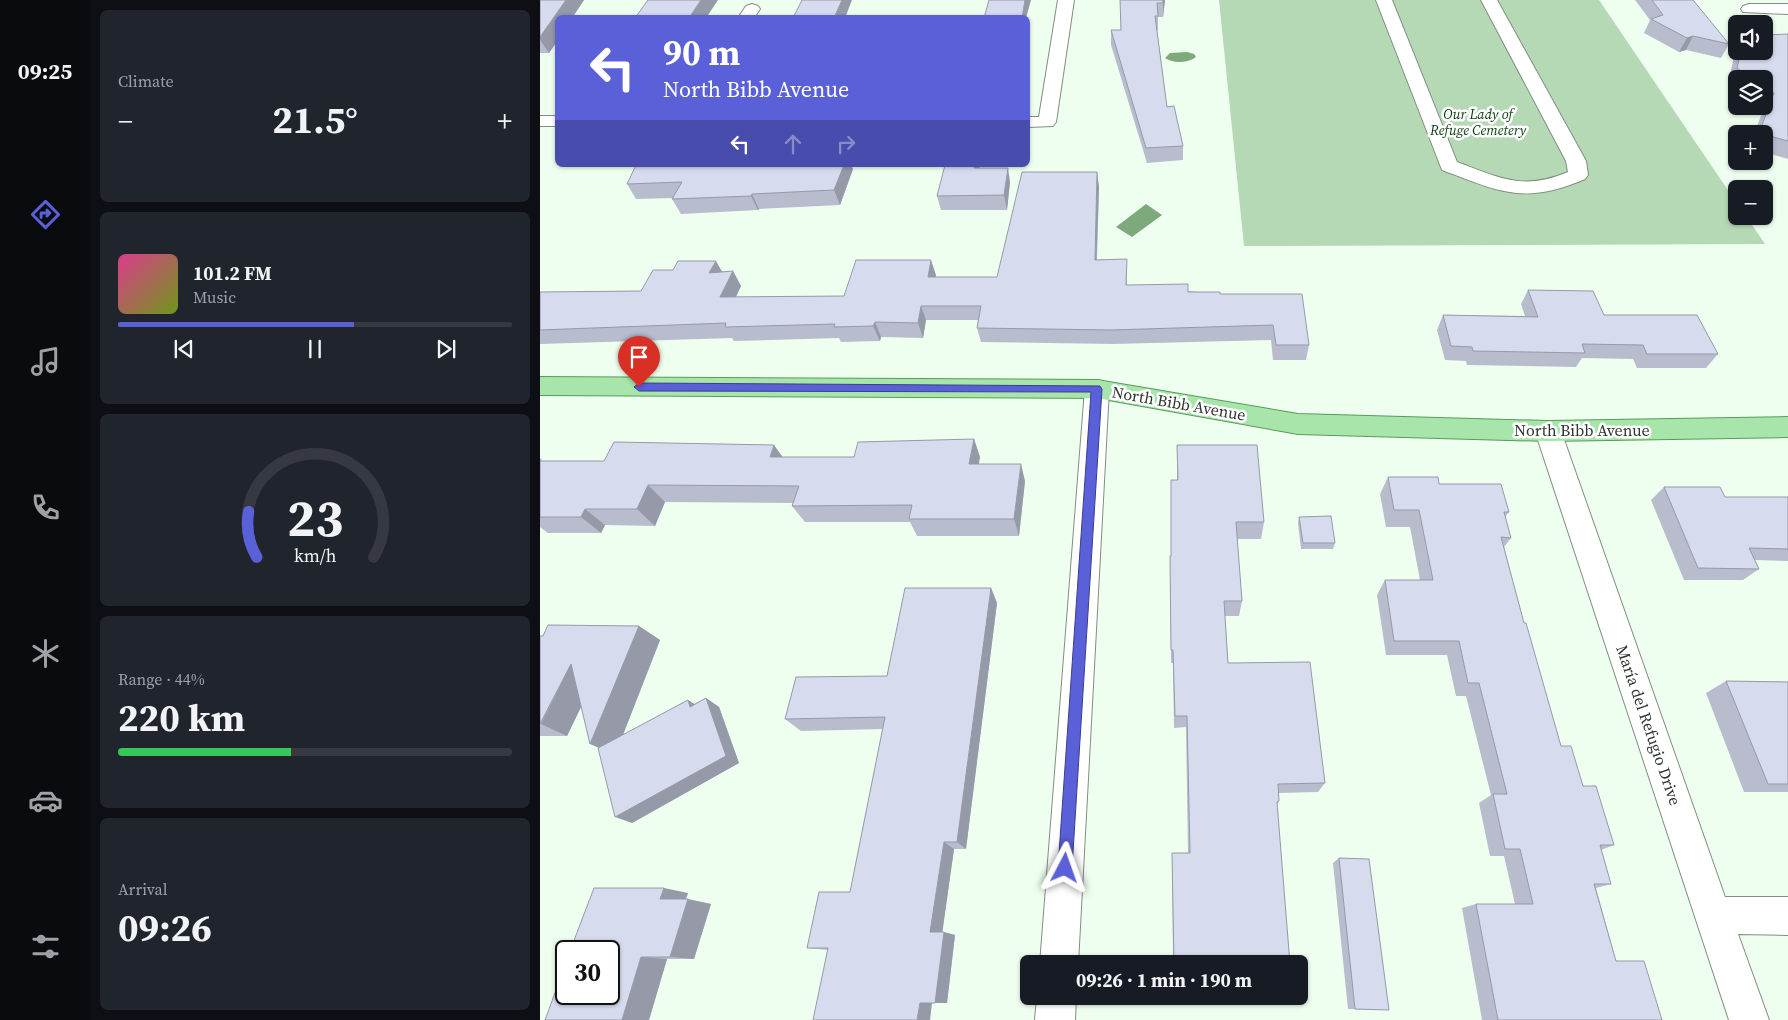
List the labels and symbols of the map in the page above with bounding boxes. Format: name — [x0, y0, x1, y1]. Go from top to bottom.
park label: Our Lady of Refuge Cemetery — [1429, 104, 1526, 140]
pin — [618, 336, 660, 387]
street label: North Bibb Avenue — [1110, 380, 1248, 426]
street label: North Bibb Avenue — [1514, 419, 1650, 441]
street label: María del Refugio Drive — [1611, 642, 1687, 808]
position arrow — [1038, 841, 1090, 893]
speed limit sign: 30 — [555, 940, 620, 1005]

